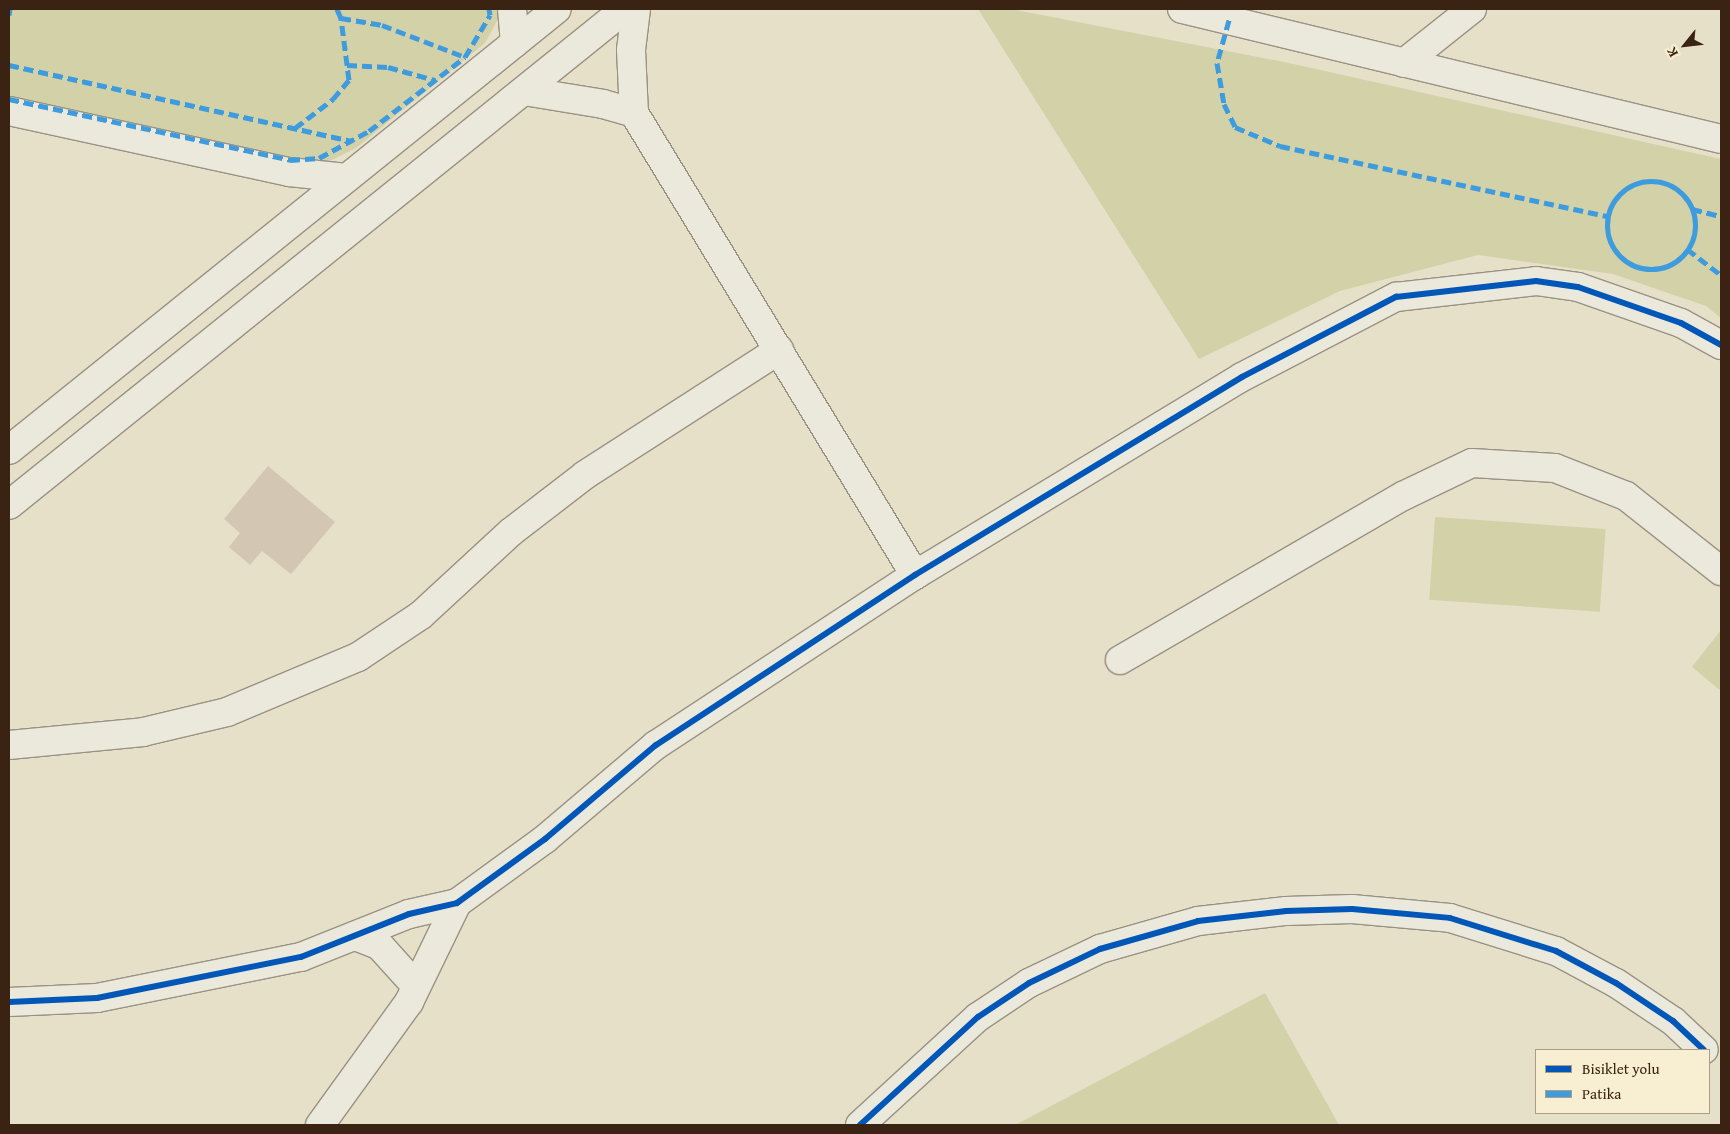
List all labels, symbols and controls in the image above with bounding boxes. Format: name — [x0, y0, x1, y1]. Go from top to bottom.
north arrow — [1660, 20, 1710, 70]
text: K — [1661, 44, 1683, 61]
legend — [1535, 1049, 1710, 1114]
text: Bisiklet yolu — [1582, 1058, 1660, 1079]
text: Patika — [1582, 1083, 1621, 1104]

